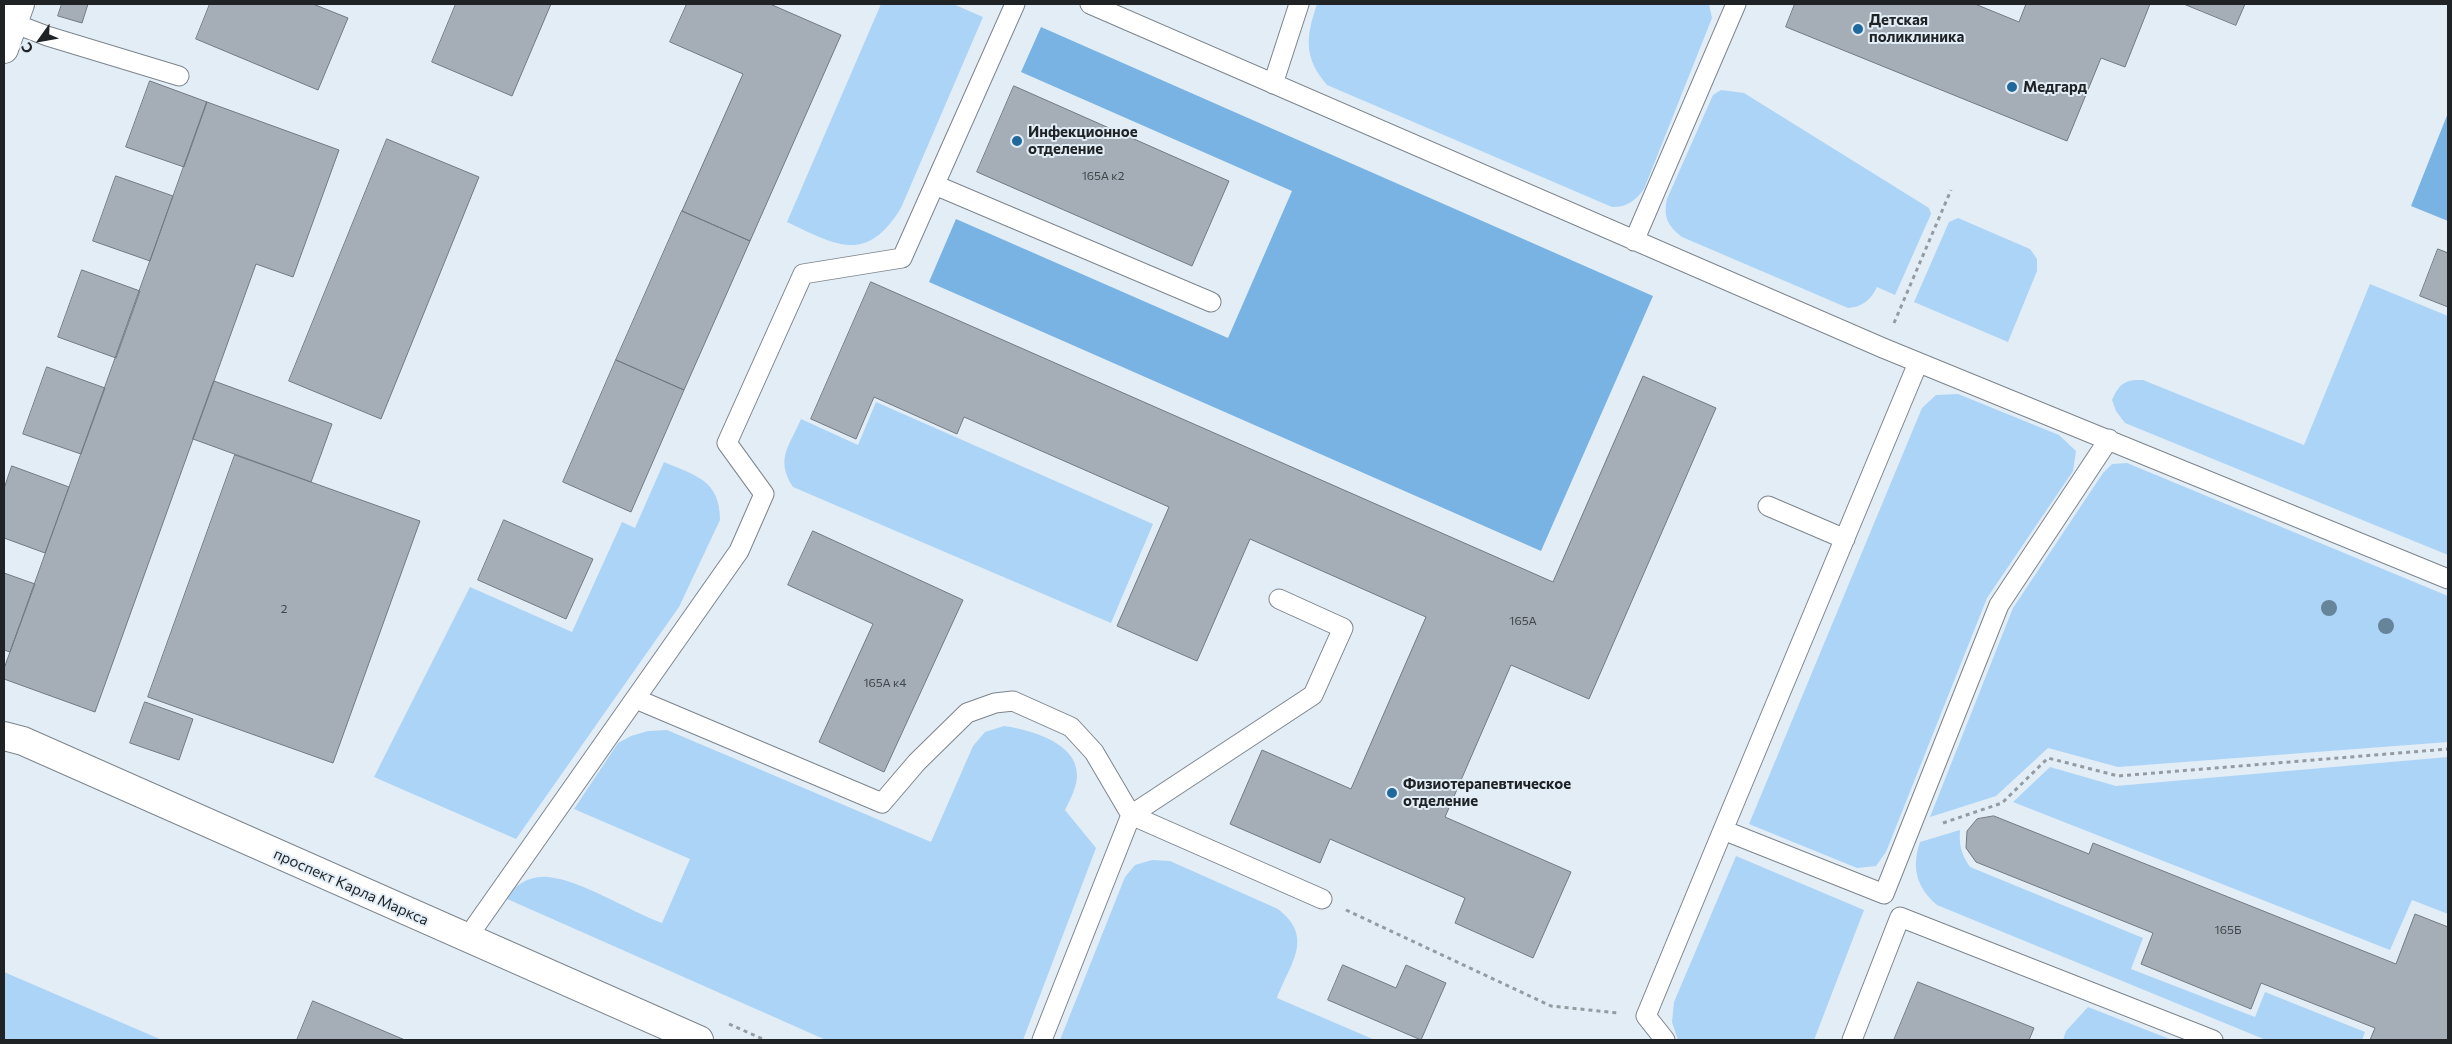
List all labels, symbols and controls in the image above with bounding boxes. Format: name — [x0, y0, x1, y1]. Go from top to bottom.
place label: Детская поликлиника — [1869, 11, 1964, 46]
north arrow — [15, 15, 65, 65]
marker: Детская поликлиника — [1851, 22, 1865, 36]
text: С — [17, 40, 37, 57]
place label: Медгард — [2023, 78, 2087, 96]
marker: Медгард — [2005, 80, 2019, 94]
place label: Инфекционное отделение — [1028, 123, 1138, 158]
marker: Инфекционное отделение — [1010, 134, 1024, 148]
house number: 165А к2 — [1082, 169, 1124, 183]
house number: 2 — [281, 602, 287, 616]
house number: 165А — [1509, 614, 1537, 628]
house number: 165А к4 — [863, 676, 907, 690]
place label: Физиотерапевтическое отделение — [1403, 775, 1571, 810]
marker: Физиотерапевтическое отделение — [1385, 786, 1399, 800]
street label: проспект Карла Маркса — [271, 845, 431, 929]
house number: 165Б — [2215, 923, 2241, 937]

